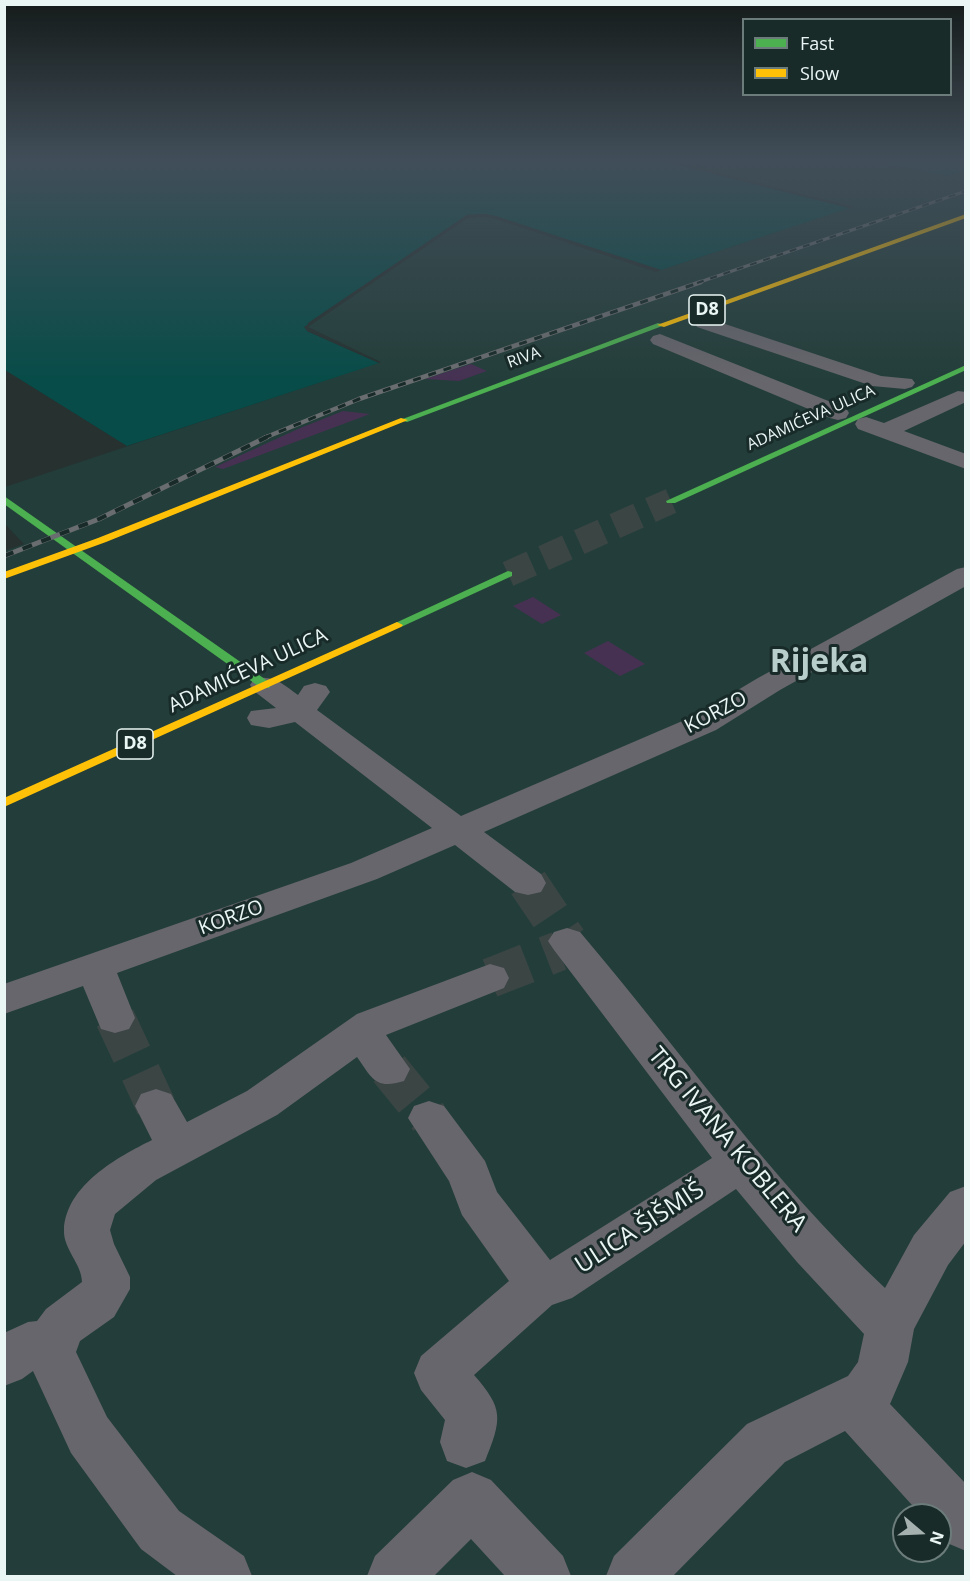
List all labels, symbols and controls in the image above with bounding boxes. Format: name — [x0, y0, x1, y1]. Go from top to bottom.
legend — [742, 18, 952, 96]
text: Fast — [800, 31, 834, 55]
text: Slow — [800, 61, 839, 85]
road number: D8 — [689, 295, 725, 325]
street label: RIVA — [505, 343, 543, 373]
street label: ADAMIĆEVA ULICA — [744, 381, 878, 455]
street label: ADAMIĆEVA ULICA — [165, 624, 331, 718]
district label: Rijeka — [770, 644, 868, 682]
street label: KORZO — [681, 687, 751, 739]
road number: D8 — [117, 729, 153, 759]
street label: KORZO — [195, 895, 267, 941]
street label: TRG IVANA KOBLERA — [641, 1042, 813, 1238]
street label: ULICA ŠIŠMIŠ — [570, 1176, 710, 1280]
north arrow — [892, 1503, 952, 1563]
text: N — [925, 1528, 950, 1548]

